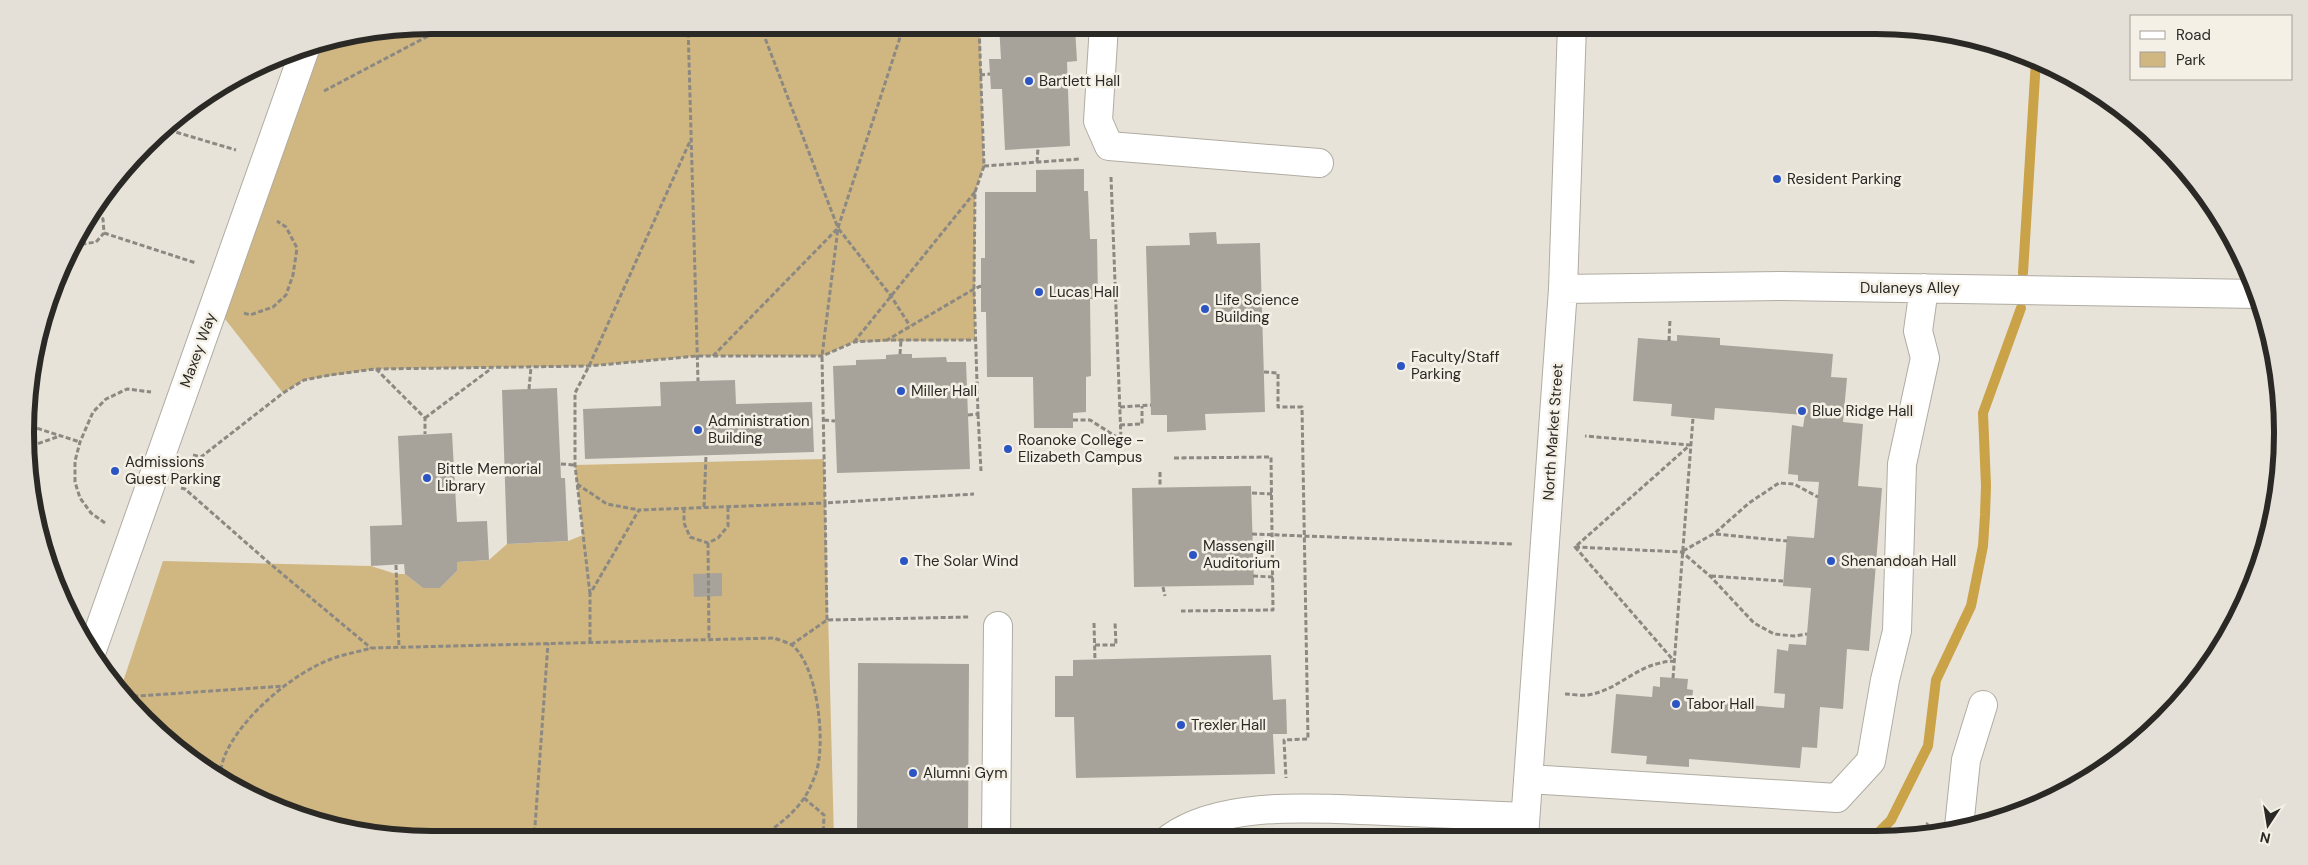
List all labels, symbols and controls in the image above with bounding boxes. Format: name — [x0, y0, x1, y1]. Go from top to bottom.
legend — [2130, 15, 2293, 80]
text: Road — [2176, 25, 2211, 45]
text: Park — [2176, 50, 2206, 70]
place label: Bartlett Hall — [1039, 71, 1120, 91]
marker: Bartlett Hall — [1023, 75, 1035, 87]
place label: Resident Parking — [1787, 169, 1902, 189]
marker: Resident Parking — [1771, 173, 1783, 185]
street label: Dulaneys Alley — [1860, 278, 1961, 298]
place label: Lucas Hall — [1049, 282, 1119, 302]
marker: Lucas Hall — [1033, 286, 1045, 298]
place label: Life Science Building — [1215, 290, 1299, 327]
marker: Life Science Building — [1199, 303, 1211, 315]
street label: Maxey Way — [175, 309, 221, 390]
place label: Faculty/Staff Parking — [1411, 347, 1500, 384]
marker: Faculty/Staff Parking — [1395, 360, 1407, 372]
street label: North Market Street — [1538, 363, 1568, 501]
place label: Miller Hall — [911, 381, 977, 401]
marker: Miller Hall — [895, 385, 907, 397]
place label: Blue Ridge Hall — [1812, 401, 1913, 421]
marker: Blue Ridge Hall — [1796, 405, 1808, 417]
place label: Administration Building — [708, 411, 810, 448]
marker: Administration Building — [692, 424, 704, 436]
place label: Roanoke College - Elizabeth Campus — [1018, 430, 1144, 467]
marker: Roanoke College - Elizabeth Campus — [1002, 443, 1014, 455]
place label: Admissions Guest Parking — [125, 452, 221, 489]
place label: Bittle Memorial Library — [437, 459, 541, 496]
marker: Admissions Guest Parking — [109, 465, 121, 477]
marker: Bittle Memorial Library — [421, 472, 433, 484]
place label: Massengill Auditorium — [1203, 536, 1280, 573]
marker: Massengill Auditorium — [1187, 549, 1199, 561]
place label: The Solar Wind — [914, 551, 1018, 571]
place label: Shenandoah Hall — [1841, 551, 1956, 571]
marker: The Solar Wind — [898, 555, 910, 567]
marker: Shenandoah Hall — [1825, 555, 1837, 567]
place label: Tabor Hall — [1686, 694, 1754, 714]
marker: Tabor Hall — [1670, 698, 1682, 710]
place label: Trexler Hall — [1191, 715, 1266, 735]
marker: Trexler Hall — [1175, 719, 1187, 731]
place label: Alumni Gym — [923, 763, 1008, 783]
marker: Alumni Gym — [907, 767, 919, 779]
north arrow — [2243, 800, 2293, 850]
text: N — [2258, 828, 2272, 848]

